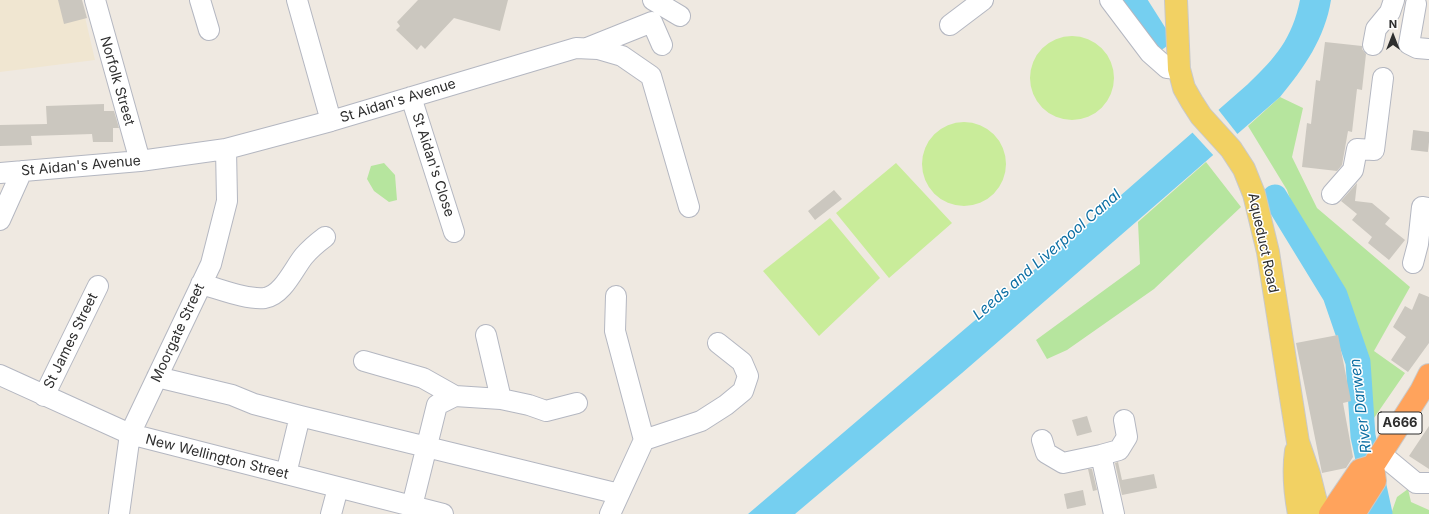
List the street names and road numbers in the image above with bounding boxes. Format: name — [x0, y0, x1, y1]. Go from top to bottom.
street label: Norfolk Street — [96, 34, 138, 128]
street label: St Aidan's Avenue — [338, 75, 458, 127]
street label: St Aidan's Close — [408, 111, 458, 219]
street label: St Aidan's Avenue — [20, 152, 142, 180]
street label: Aqueduct Road — [1244, 191, 1282, 295]
street label: Moorgate Street — [148, 281, 208, 385]
street label: St James Street — [41, 290, 101, 392]
road number: A666 — [1378, 412, 1422, 434]
street label: New Wellington Street — [144, 431, 290, 483]

